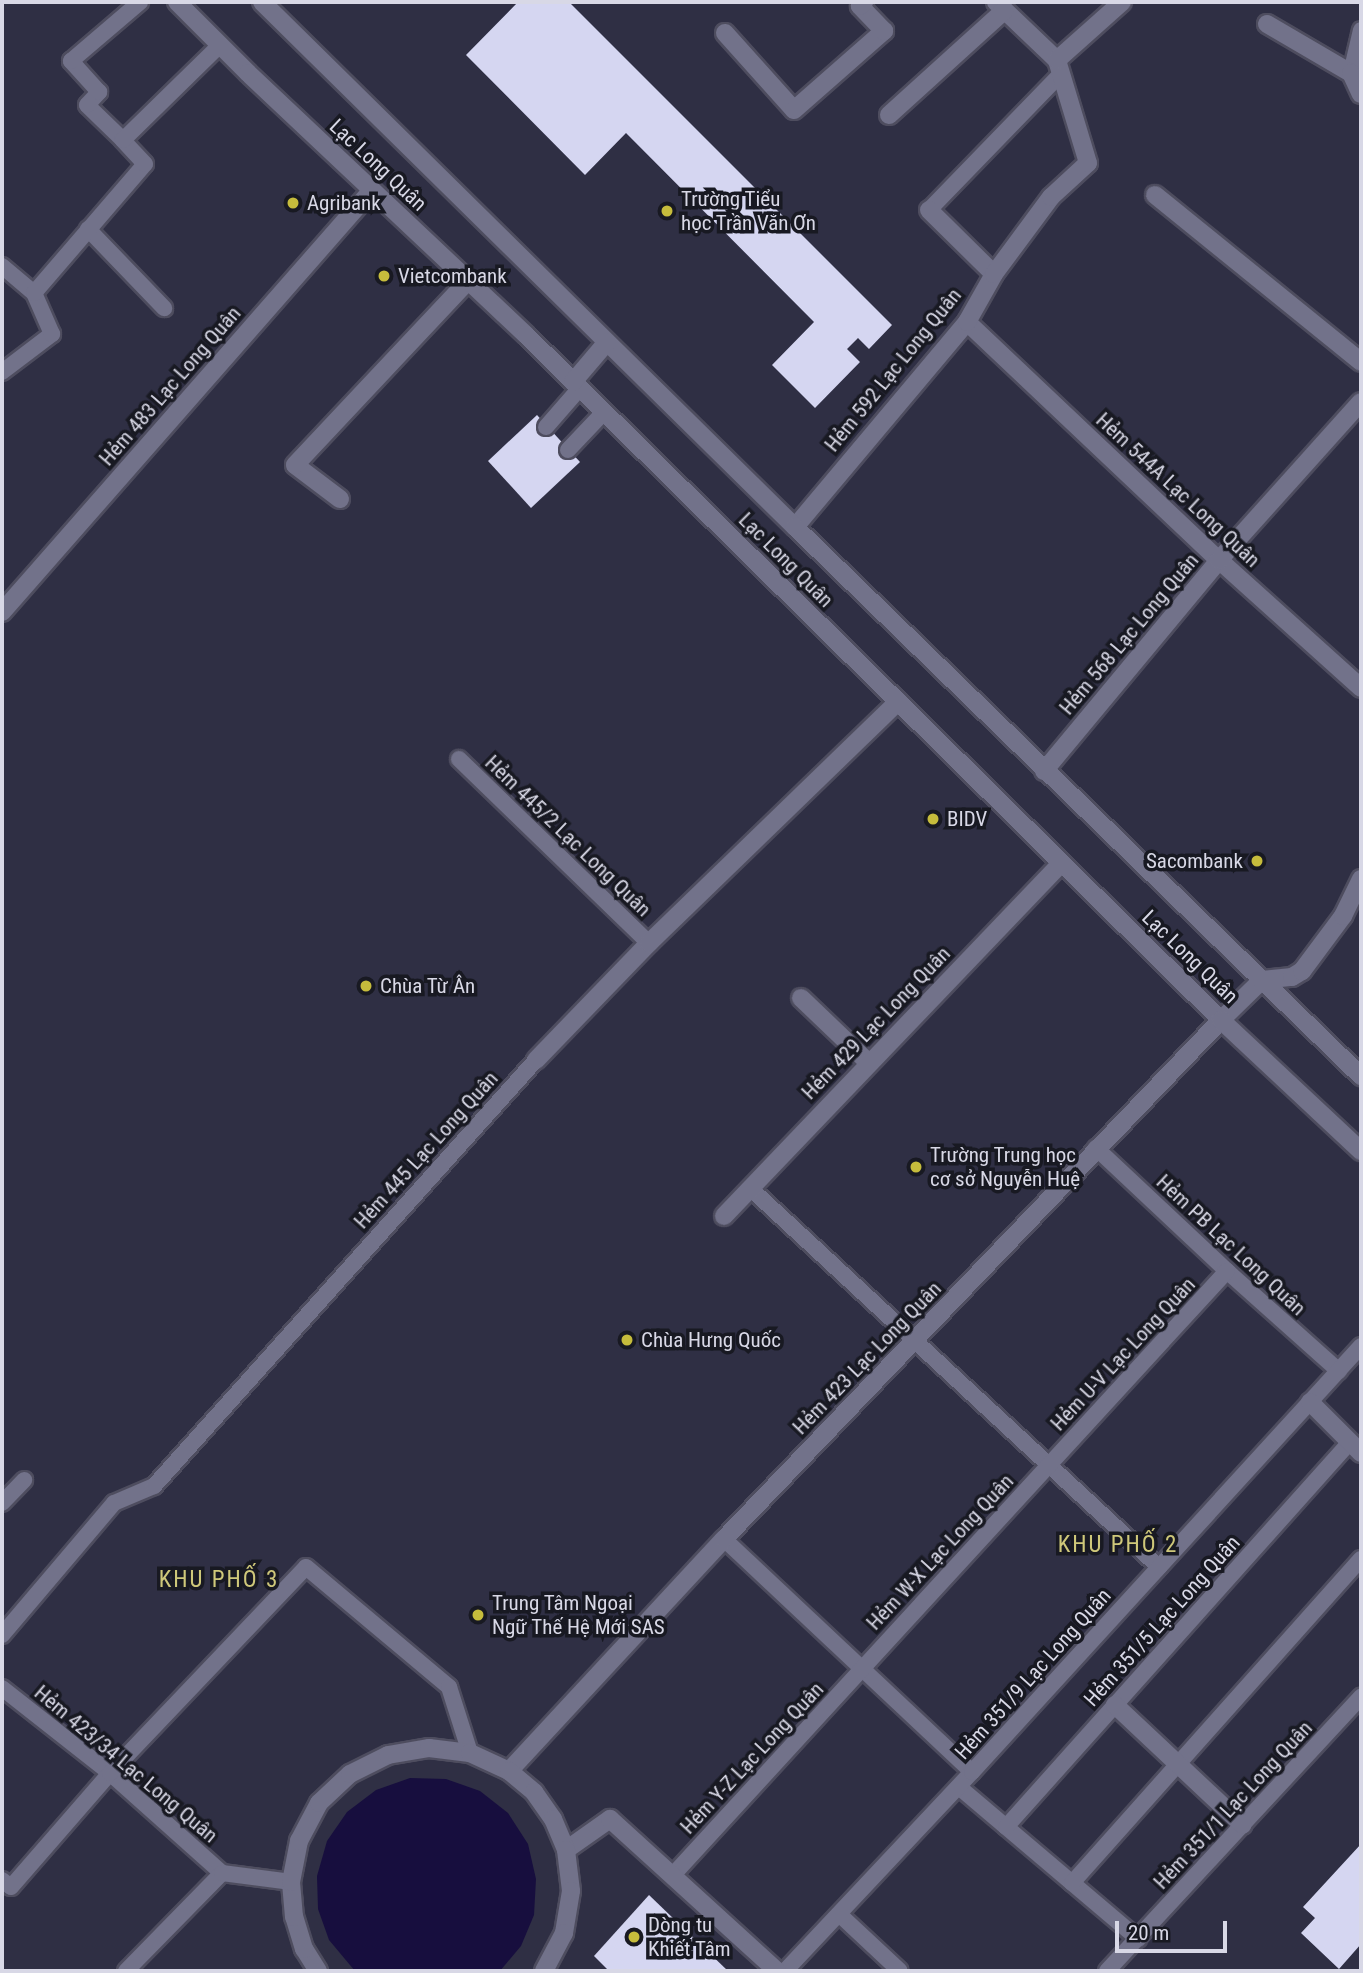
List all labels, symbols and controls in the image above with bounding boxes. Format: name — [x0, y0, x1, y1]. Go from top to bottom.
street label: Lạc Long Quân — [324, 114, 432, 216]
place label: Trường Tiểu học Trần Văn Ơn — [681, 186, 816, 236]
place label: Agribank — [307, 190, 381, 216]
marker: Agribank — [285, 195, 301, 211]
marker: Trường Tiểu học Trần Văn Ơn — [659, 203, 675, 219]
place label: Vietcombank — [398, 263, 507, 289]
marker: Vietcombank — [376, 268, 392, 284]
street label: Hẻm 592 Lạc Long Quân — [819, 283, 967, 457]
street label: Hẻm 483 Lạc Long Quân — [94, 301, 246, 471]
street label: Hẻm 544A Lạc Long Quân — [1091, 407, 1265, 573]
street label: Lạc Long Quân — [733, 507, 839, 613]
street label: Hẻm 568 Lạc Long Quân — [1054, 548, 1204, 720]
street label: Hẻm 445/2 Lạc Long Quân — [480, 750, 656, 922]
place label: BIDV — [947, 806, 987, 832]
marker: BIDV — [925, 811, 941, 827]
place label: Sacombank — [1146, 848, 1243, 874]
marker: Sacombank — [1249, 853, 1265, 869]
street label: Lạc Long Quân — [1137, 905, 1243, 1009]
street label: Hẻm 429 Lạc Long Quân — [796, 941, 956, 1105]
place label: Chùa Từ Ân — [380, 973, 476, 999]
marker: Chùa Từ Ân — [358, 978, 374, 994]
street label: Hẻm 445 Lạc Long Quân — [349, 1066, 503, 1234]
place label: Trường Trung học cơ sở Nguyễn Huệ — [930, 1142, 1080, 1192]
marker: Trường Trung học cơ sở Nguyễn Huệ — [908, 1159, 924, 1175]
street label: Hẻm PB Lạc Long Quân — [1151, 1169, 1311, 1321]
street label: Hẻm U-V Lạc Long Quân — [1045, 1272, 1201, 1436]
street label: Hẻm 423 Lạc Long Quân — [787, 1276, 947, 1440]
place label: Chùa Hưng Quốc — [641, 1327, 781, 1353]
marker: Chùa Hưng Quốc — [619, 1332, 635, 1348]
street label: Hẻm W-X Lạc Long Quân — [861, 1469, 1019, 1635]
street label: Hẻm 351/5 Lạc Long Quân — [1079, 1530, 1245, 1712]
district label: KHU PHỐ 2 — [1059, 1531, 1177, 1559]
district label: KHU PHỐ 3 — [160, 1566, 278, 1594]
street label: Hẻm 351/9 Lạc Long Quân — [950, 1583, 1116, 1765]
place label: Trung Tâm Ngoại Ngữ Thế Hệ Mới SAS — [492, 1590, 665, 1640]
marker: Trung Tâm Ngoại Ngữ Thế Hệ Mới SAS — [470, 1607, 486, 1623]
street label: Hẻm Y-Z Lạc Long Quân — [675, 1677, 829, 1839]
street label: Hẻm 423/34 Lạc Long Quân — [29, 1680, 223, 1848]
street label: Hẻm 351/1 Lạc Long Quân — [1148, 1716, 1318, 1894]
scale bar — [1118, 1906, 1230, 1950]
place label: Dòng tu Khiết Tâm — [648, 1912, 731, 1962]
text: 20 m — [1128, 1921, 1169, 1945]
marker: Dòng tu Khiết Tâm — [626, 1929, 642, 1945]

